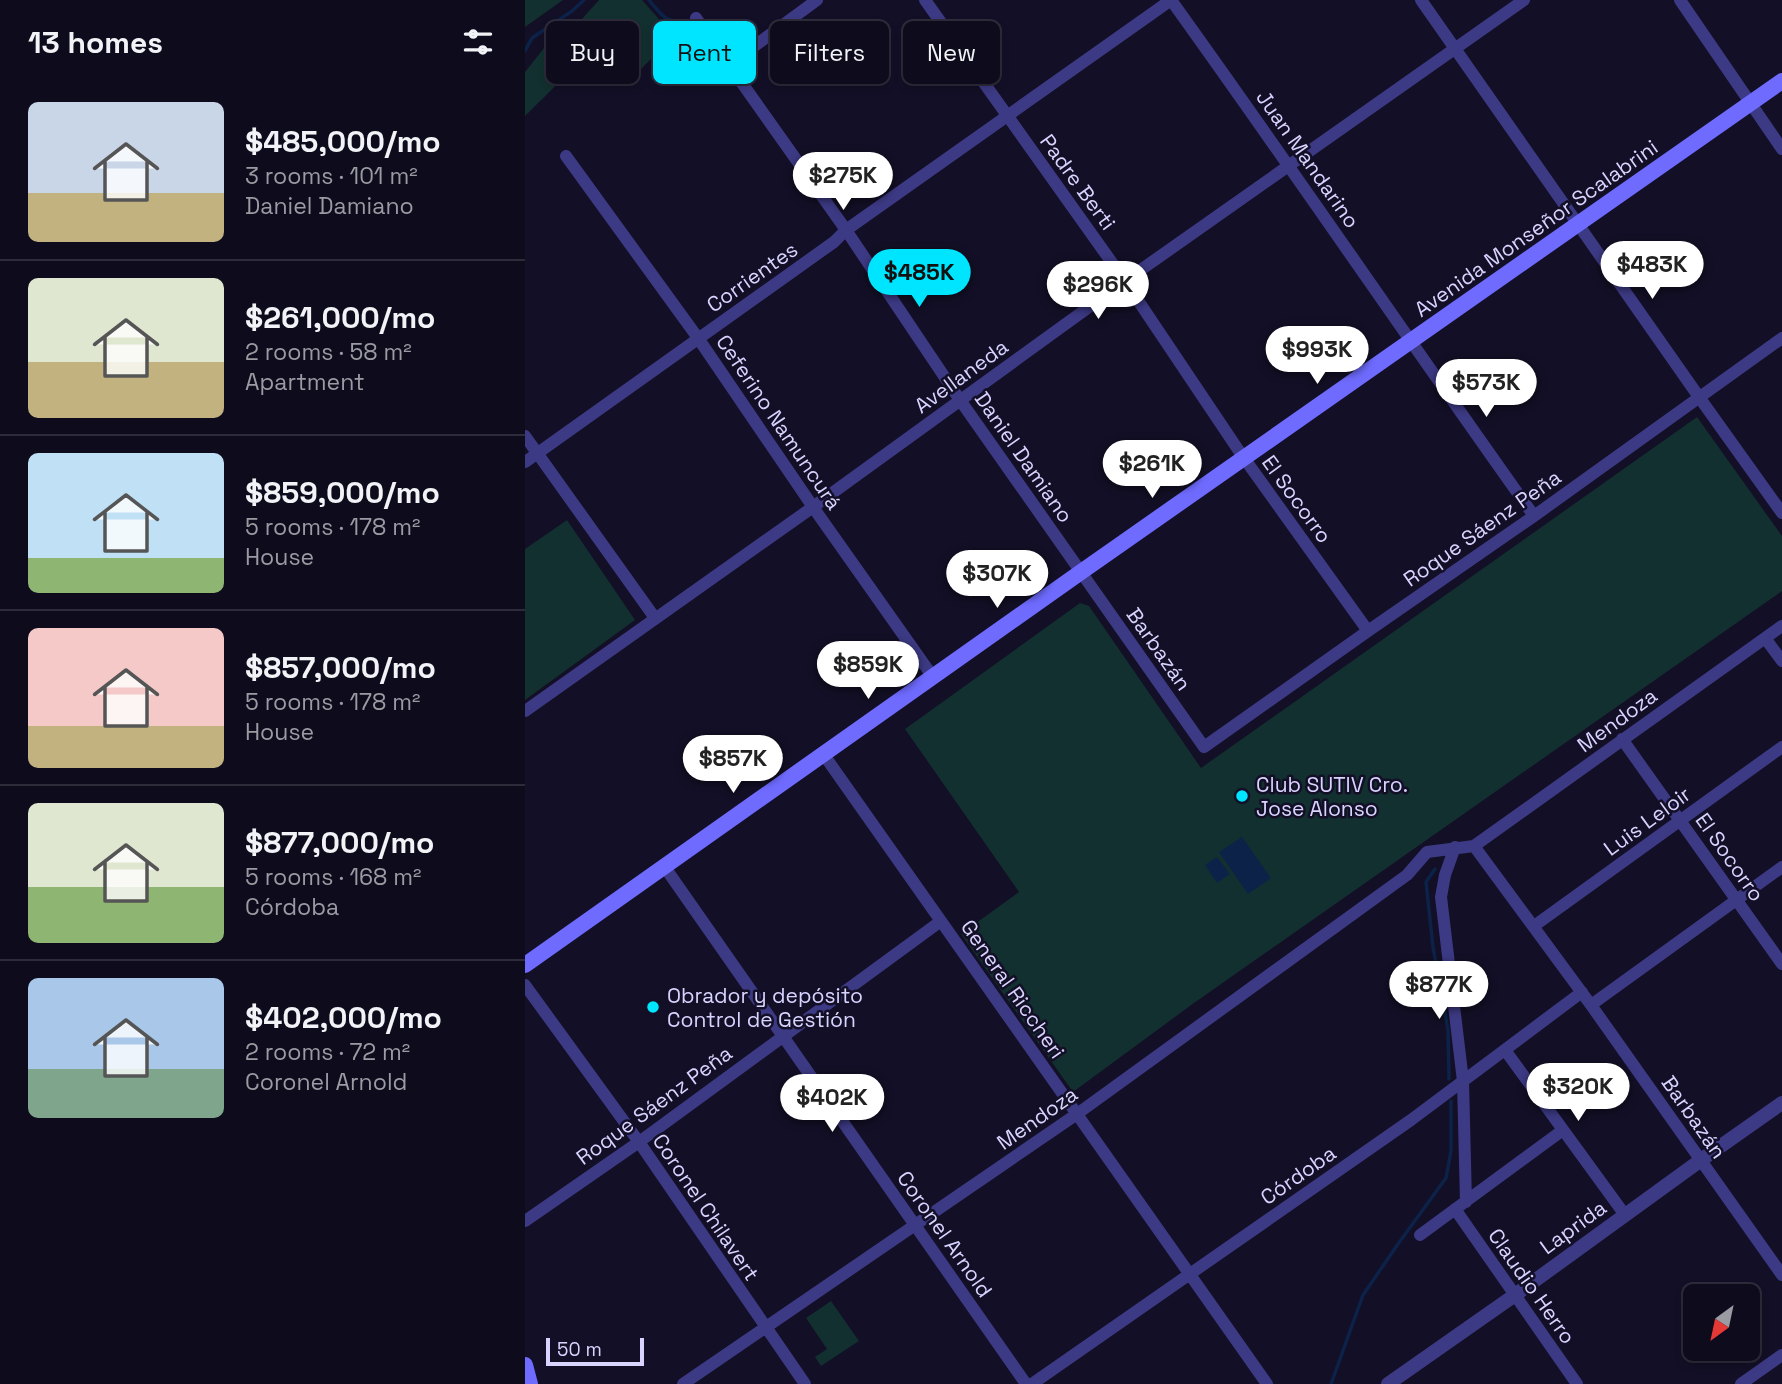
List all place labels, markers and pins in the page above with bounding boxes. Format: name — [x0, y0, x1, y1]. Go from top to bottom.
pin: $275K — [794, 152, 892, 212]
pin: $483K — [1603, 242, 1701, 301]
pin: $485K — [870, 250, 968, 309]
pin: $296K — [1049, 262, 1147, 321]
pin: $993K — [1268, 326, 1366, 386]
pin: $573K — [1437, 360, 1535, 419]
pin: $261K — [1103, 440, 1201, 500]
pin: $307K — [948, 550, 1046, 610]
pin: $859K — [819, 642, 917, 701]
pin: $857K — [684, 736, 782, 795]
place label: Club SUTIV Cro. Jose Alonso — [1256, 771, 1408, 822]
marker: Club SUTIV Cro. Jose Alonso — [1234, 788, 1250, 804]
pin: $877K — [1390, 962, 1488, 1021]
place label: Obrador y depósito Control de Gestión — [667, 982, 863, 1033]
marker: Obrador y depósito Control de Gestión — [645, 999, 661, 1015]
pin: $320K — [1529, 1064, 1627, 1123]
pin: $402K — [783, 1074, 881, 1134]

